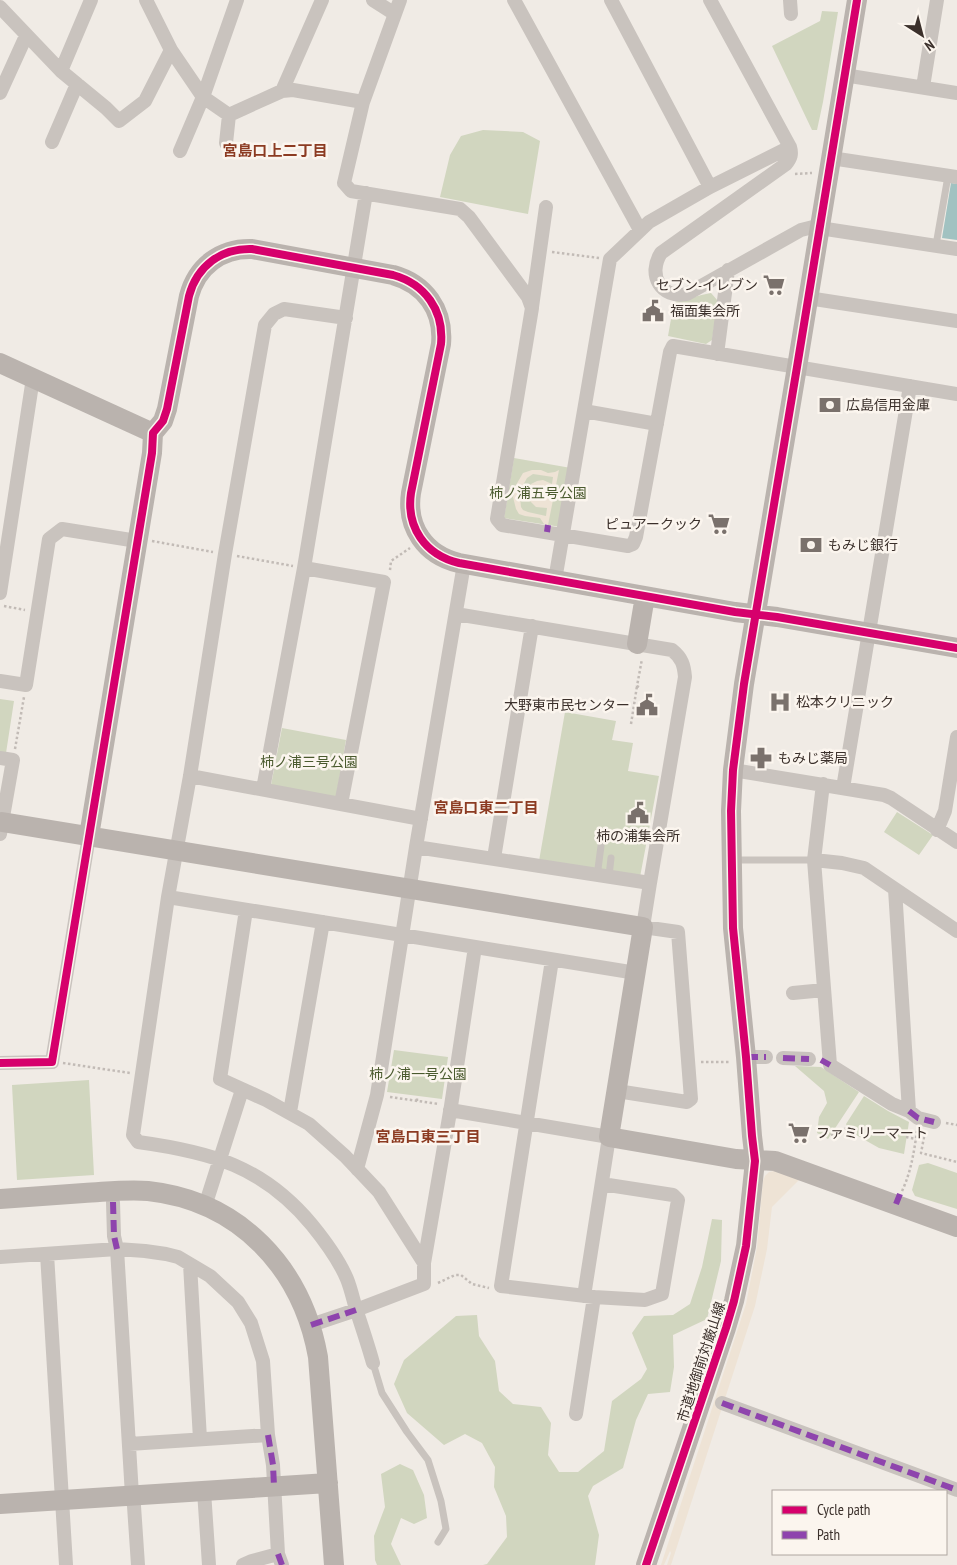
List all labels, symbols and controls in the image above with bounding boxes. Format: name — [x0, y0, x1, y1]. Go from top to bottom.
north arrow — [897, 10, 947, 60]
text: N — [921, 36, 938, 55]
district label: 宮島口上二丁目 — [222, 141, 328, 160]
supermarket icon: セブン-イレブン — [761, 272, 787, 298]
place label: セブン-イレブン — [656, 276, 758, 294]
public building icon: 福面集会所 — [640, 298, 666, 324]
place label: 福面集会所 — [670, 302, 740, 320]
bank icon: 広島信用金庫 — [817, 392, 843, 418]
place label: 広島信用金庫 — [846, 396, 930, 414]
park label: 柿ノ浦五号公園 — [489, 484, 587, 502]
supermarket icon: ピュアークック — [706, 511, 732, 537]
place label: ピュアークック — [605, 515, 702, 533]
bank icon: もみじ銀行 — [798, 532, 824, 558]
place label: もみじ銀行 — [828, 536, 898, 554]
hospital icon: 松本クリニック — [767, 689, 793, 715]
public building icon: 大野東市民センター — [634, 692, 660, 718]
place label: 松本クリニック — [796, 693, 894, 711]
place label: 大野東市民センター — [504, 696, 630, 714]
pharmacy icon: もみじ薬局 — [748, 745, 774, 771]
place label: もみじ薬局 — [778, 749, 848, 767]
park label: 柿ノ浦三号公園 — [260, 753, 358, 771]
district label: 宮島口東二丁目 — [433, 798, 539, 817]
public building icon: 柿の浦集会所 — [625, 800, 651, 826]
place label: 柿の浦集会所 — [596, 827, 680, 845]
park label: 柿ノ浦一号公園 — [369, 1065, 467, 1083]
supermarket icon: ファミリーマート — [786, 1120, 812, 1146]
place label: ファミリーマート — [816, 1124, 928, 1142]
district label: 宮島口東三丁目 — [375, 1127, 481, 1146]
street label: 市道地御前対厳山線 — [673, 1299, 729, 1425]
legend — [772, 1490, 947, 1555]
text: Cycle path — [817, 1500, 870, 1519]
text: Path — [817, 1525, 840, 1544]

